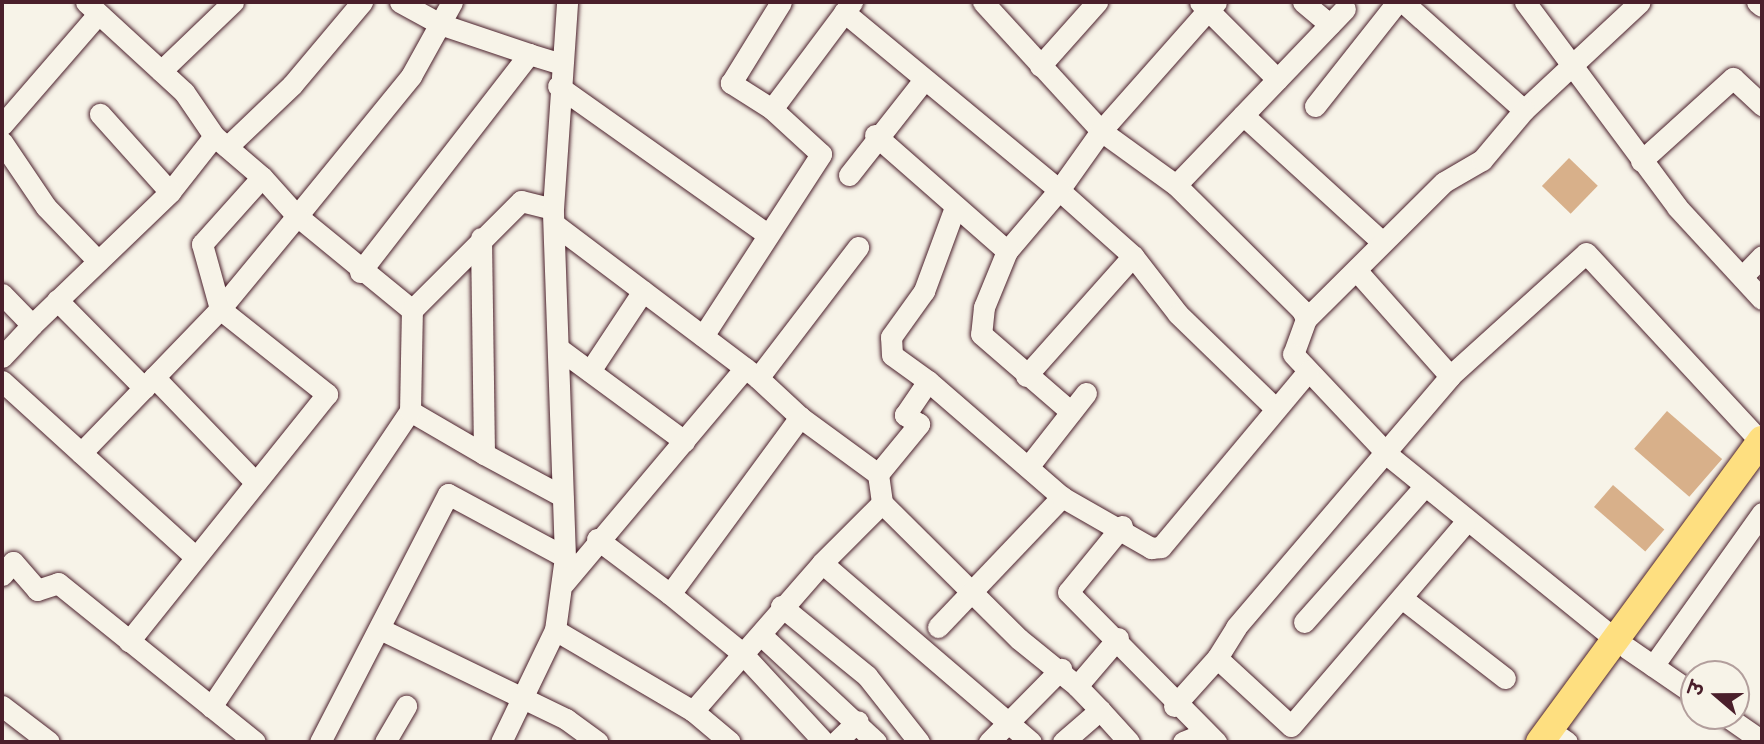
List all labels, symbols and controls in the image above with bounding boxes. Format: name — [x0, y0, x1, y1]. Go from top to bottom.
north arrow — [1680, 660, 1750, 730]
text: उ — [1679, 677, 1714, 700]

